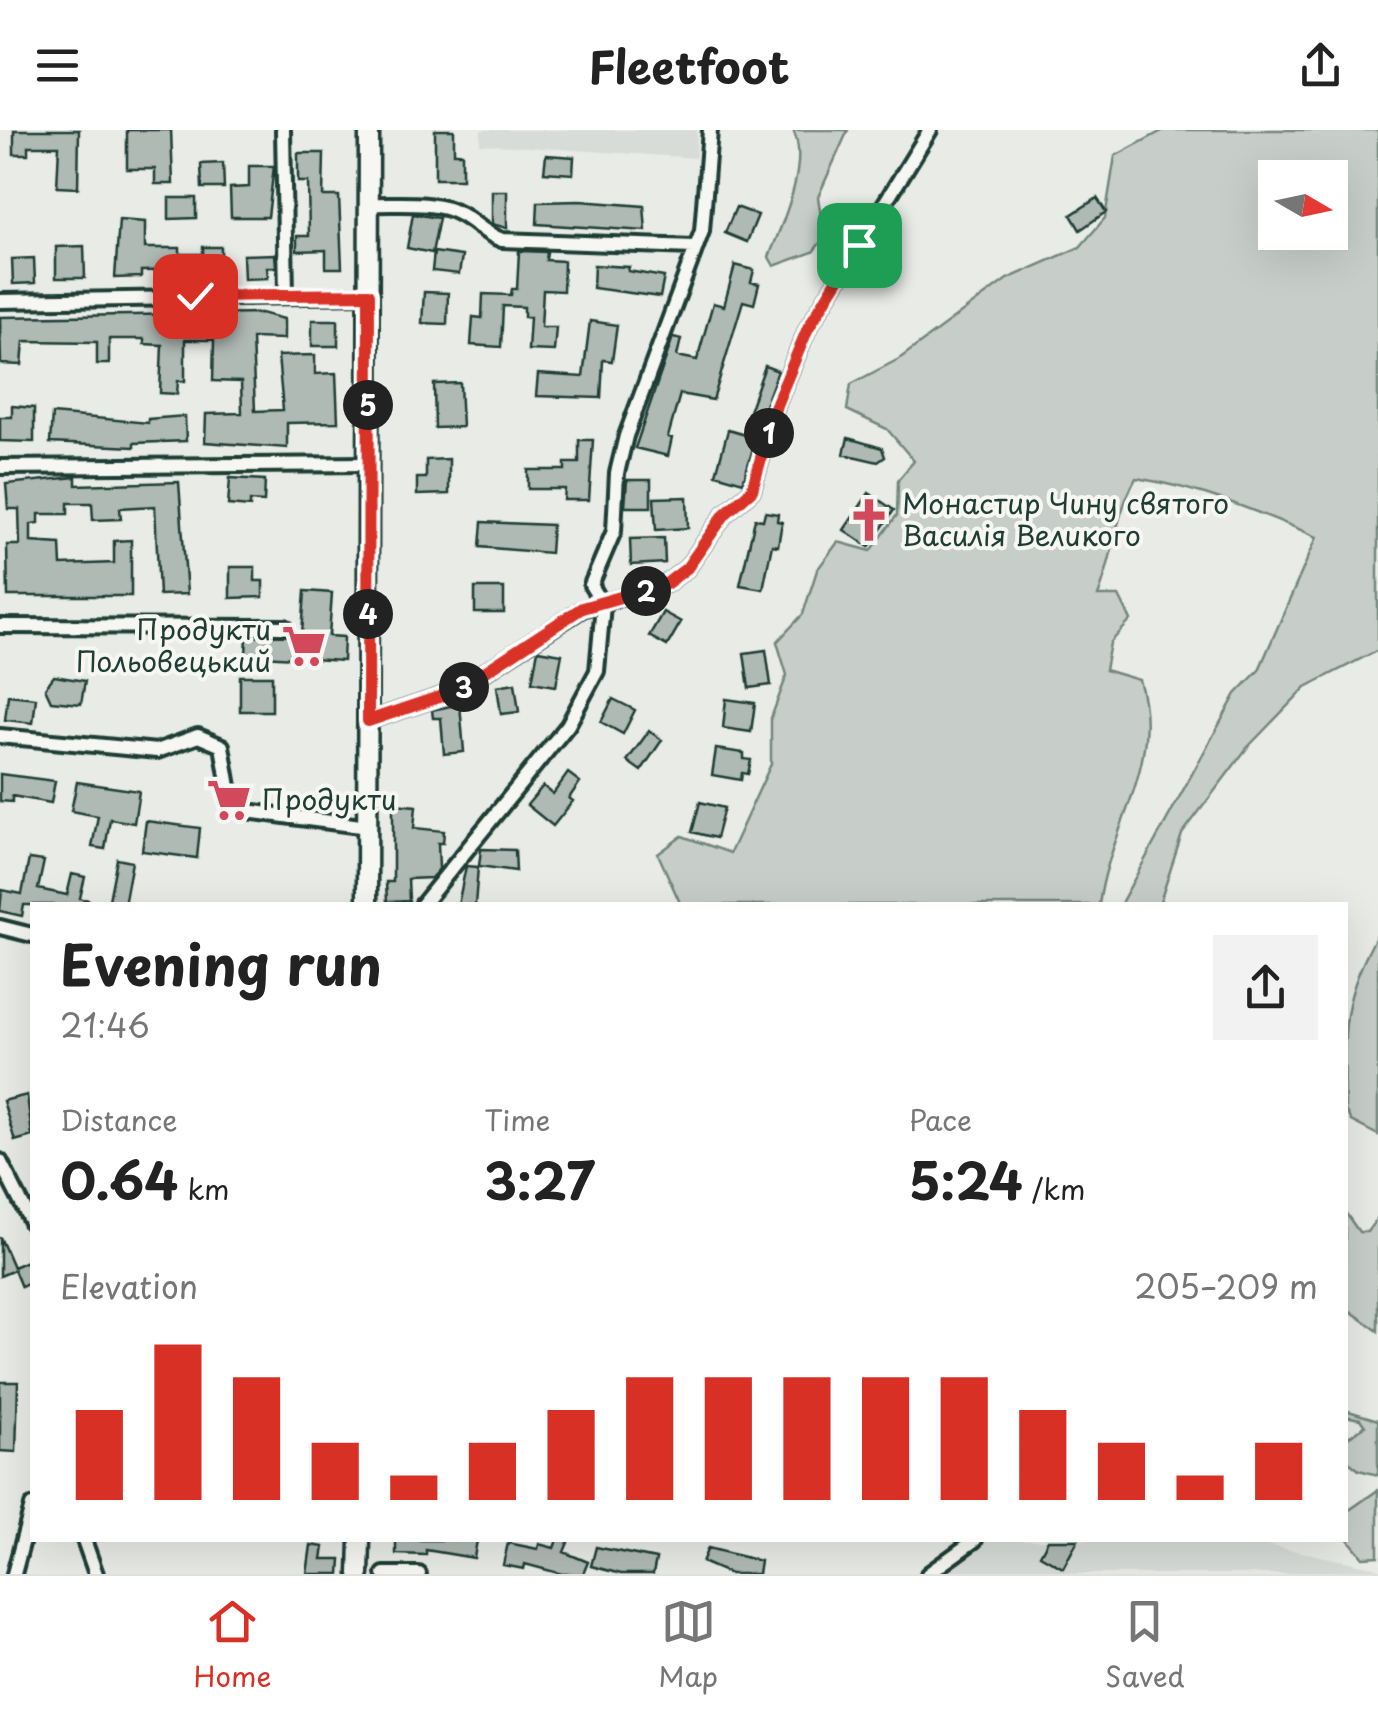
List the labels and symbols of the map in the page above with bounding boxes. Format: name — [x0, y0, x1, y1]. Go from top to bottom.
north arrow — [1258, 160, 1348, 250]
pin — [817, 203, 902, 288]
pin — [153, 254, 238, 339]
pin: 5 — [343, 380, 393, 430]
pin: 1 — [744, 408, 794, 458]
place label: Монастир Чину святого Василія Великого — [902, 481, 1229, 556]
church icon: Монастир Чину святого Василія Великого — [845, 496, 893, 544]
pin: 2 — [621, 566, 671, 616]
pin: 4 — [343, 589, 393, 639]
place label: Продукти Польовецький — [76, 607, 271, 682]
supermarket icon: Продукти Польовецький — [280, 622, 328, 670]
pin: 3 — [439, 662, 489, 712]
supermarket icon: Продукти — [205, 776, 253, 824]
place label: Продукти — [262, 777, 396, 820]

